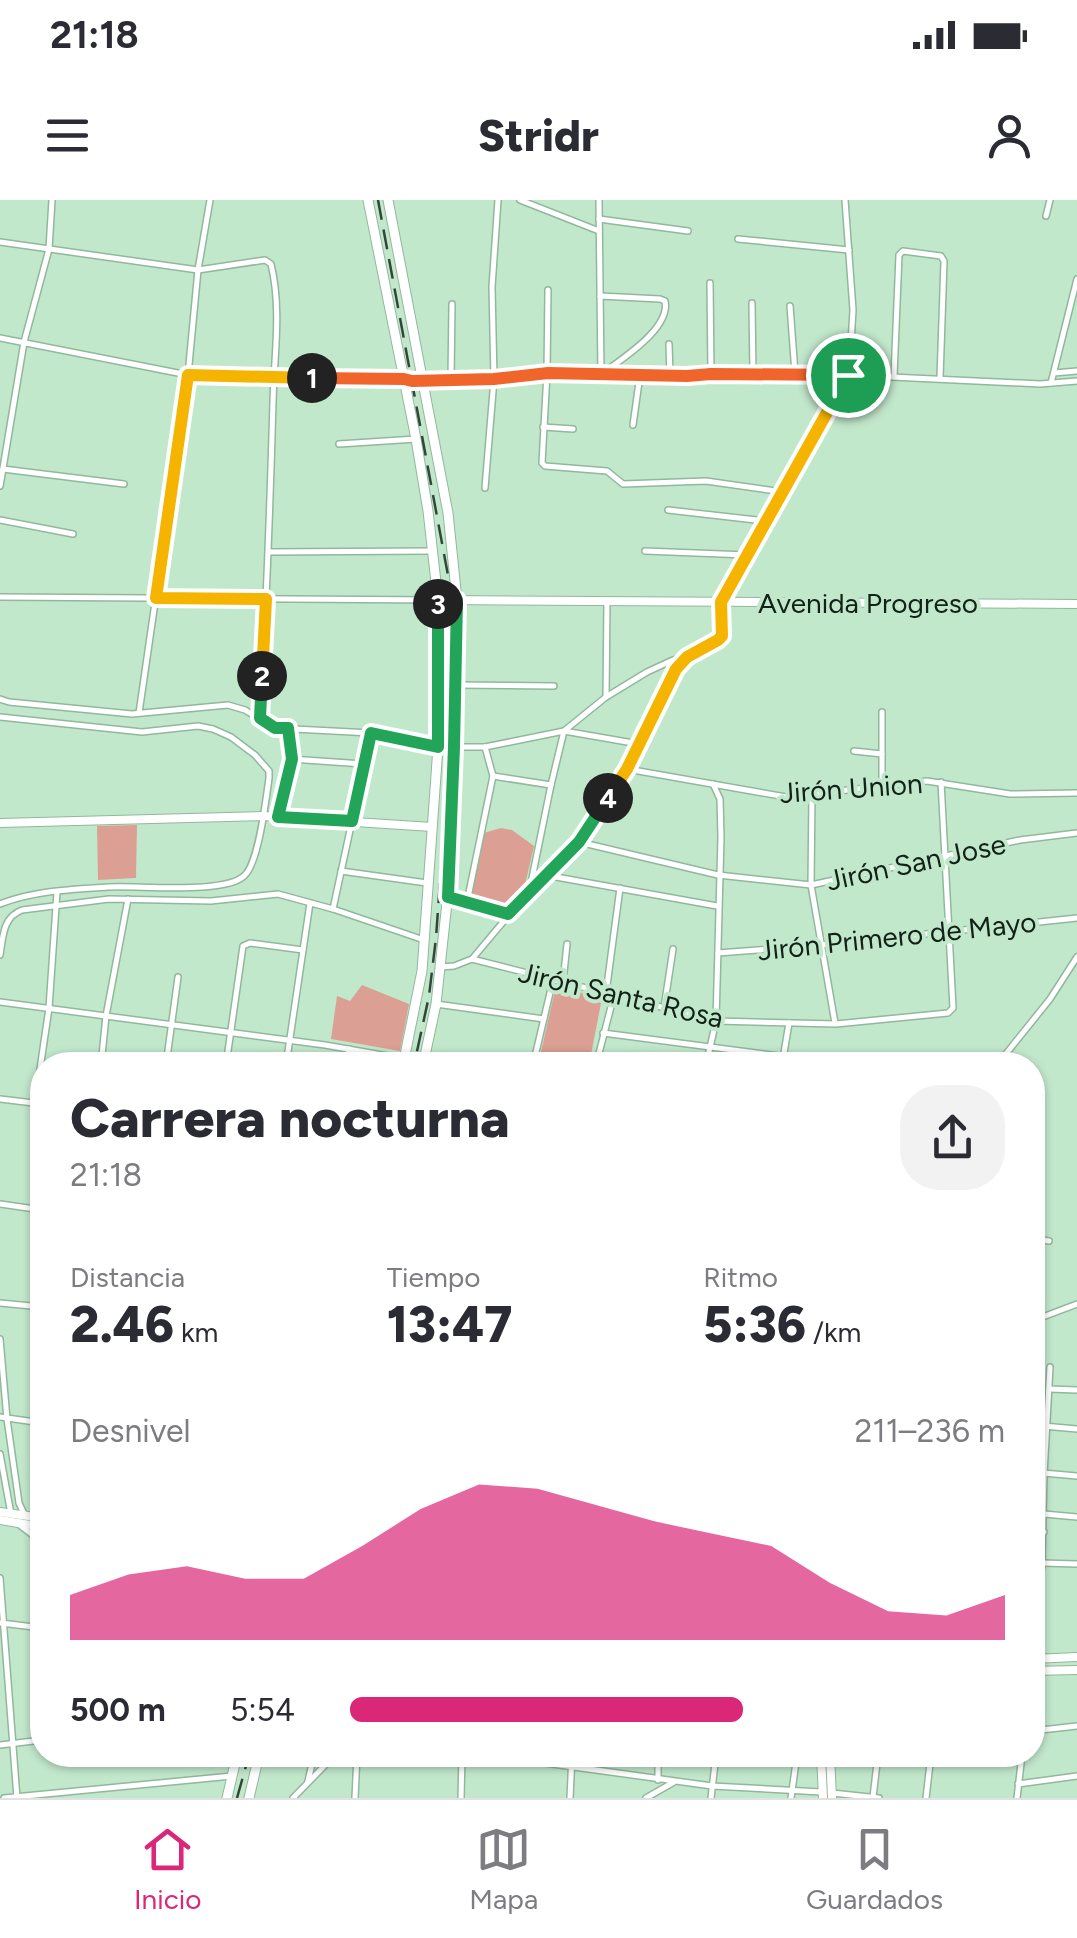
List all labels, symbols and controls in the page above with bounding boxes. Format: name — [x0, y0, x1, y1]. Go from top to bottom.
text: 21:18 — [50, 12, 139, 58]
icon: menu — [40, 108, 95, 163]
text: Stridr — [478, 108, 599, 162]
icon: person — [982, 108, 1037, 163]
pin — [806, 333, 891, 418]
icon: arrive — [821, 348, 876, 403]
pin: 1 — [287, 353, 337, 403]
text: 1 — [306, 361, 318, 395]
pin: 3 — [413, 579, 463, 629]
street label: Avenida Progreso — [758, 586, 978, 620]
text: 3 — [430, 587, 446, 621]
pin: 2 — [237, 651, 287, 701]
text: 2 — [254, 659, 270, 693]
street label: Jirón Union — [779, 766, 923, 810]
pin: 4 — [583, 773, 633, 823]
text: 4 — [599, 781, 617, 815]
street label: Jirón San Jose — [823, 826, 1009, 898]
street label: Jirón Primero de Mayo — [756, 904, 1038, 968]
street label: Jirón Santa Rosa — [515, 955, 727, 1035]
text: Carrera nocturna — [70, 1085, 510, 1151]
button: share — [900, 1085, 1005, 1190]
text: 21:18 — [70, 1156, 142, 1194]
text: Distancia — [70, 1260, 185, 1294]
text: Tiempo — [387, 1260, 481, 1294]
text: Ritmo — [703, 1260, 778, 1294]
text: 2.46 — [70, 1294, 174, 1355]
text: 13:47 — [387, 1294, 512, 1355]
text: 5:36 — [703, 1294, 806, 1355]
text: km — [174, 1315, 218, 1349]
text: /km — [806, 1315, 861, 1349]
text: Desnivel — [70, 1412, 190, 1450]
text: 211–236 m — [855, 1412, 1005, 1450]
text: 500 m — [70, 1691, 166, 1729]
text: 5:54 — [230, 1691, 295, 1729]
tab: Inicio — [134, 1822, 202, 1916]
tab: Mapa — [469, 1822, 538, 1916]
tab: Guardados — [806, 1822, 943, 1916]

